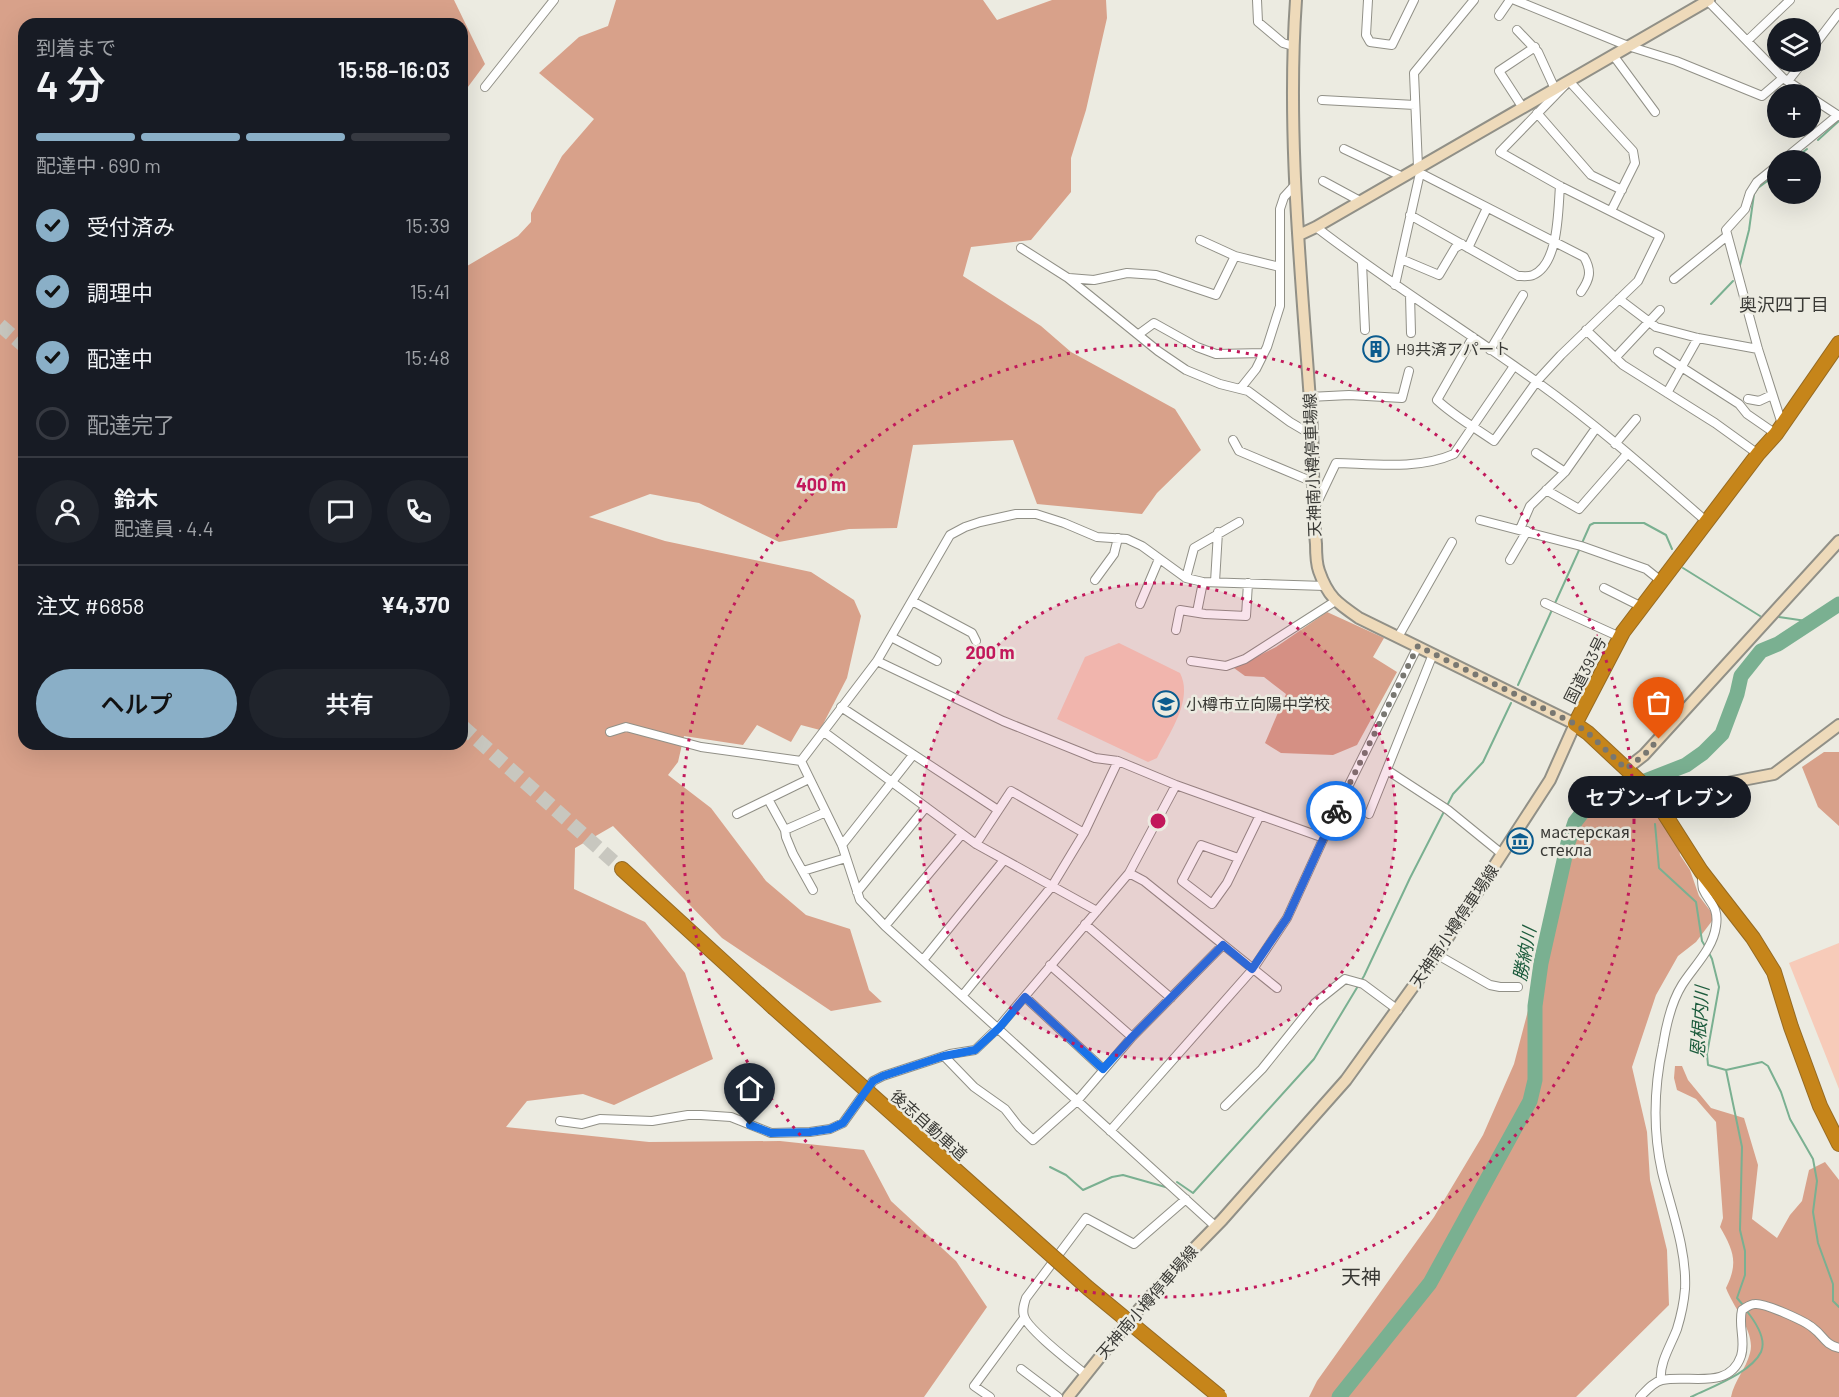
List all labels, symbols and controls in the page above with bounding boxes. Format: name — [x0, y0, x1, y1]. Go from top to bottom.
map controls — [1767, 18, 1821, 204]
button: layers — [1767, 18, 1821, 72]
text: 到着まで — [36, 35, 116, 59]
text: 15:58–16:03 — [338, 56, 450, 82]
text: 4 分 — [36, 60, 106, 107]
button: + — [1767, 84, 1821, 138]
button: − — [1767, 150, 1821, 204]
text: 配達中 · 690 m — [36, 153, 161, 177]
icon: check — [36, 209, 69, 242]
text: 受付済み — [87, 213, 175, 239]
text: 15:39 — [405, 213, 450, 237]
icon: check — [36, 275, 69, 308]
text: 調理中 — [87, 279, 153, 305]
text: 15:41 — [410, 279, 450, 303]
district label: 奥沢四丁目 — [1739, 293, 1829, 315]
building icon: H9共済アパート — [1361, 334, 1391, 364]
place label: H9共済アパート — [1396, 339, 1510, 358]
icon: check — [36, 341, 69, 374]
text: 配達中 — [87, 345, 153, 371]
text: 15:48 — [405, 345, 450, 369]
street label: 天神南小樽停車場線 — [1299, 393, 1324, 537]
text: 配達完了 — [87, 411, 175, 437]
text: 400 m — [796, 473, 846, 495]
button: person — [36, 480, 99, 543]
button: chat — [309, 480, 372, 543]
button: phone — [387, 480, 450, 543]
text: 鈴木 — [114, 485, 158, 511]
text: 配達員 · 4.4 — [114, 516, 214, 540]
text: ¥4,370 — [380, 591, 450, 617]
text: 注文 #6858 — [36, 592, 144, 618]
street label: 国道393号 — [1560, 633, 1610, 707]
text: 200 m — [965, 641, 1015, 663]
button: ヘルプ — [36, 669, 237, 738]
button: 共有 — [249, 669, 450, 738]
pin — [1633, 677, 1684, 739]
icon: bag — [1642, 686, 1675, 719]
school or university icon: 小樽市立向陽中学校 — [1151, 689, 1181, 719]
place label: 小樽市立向陽中学校 — [1186, 694, 1330, 713]
callout: セブン-イレブン — [1568, 775, 1750, 817]
courier — [1306, 781, 1366, 841]
text: セブン-イレブン — [1585, 785, 1734, 809]
icon: bike — [1320, 795, 1353, 828]
centre of rings — [1148, 811, 1168, 831]
place label: мастерская стекла — [1540, 822, 1630, 859]
museum icon: мастерская стекла — [1505, 826, 1535, 856]
street label: 天神南小樽停車場線 — [1405, 861, 1502, 991]
water label: 勝納川 — [1508, 923, 1540, 982]
water label: 恩根内川 — [1686, 983, 1713, 1059]
pin — [724, 1063, 775, 1125]
icon: home — [733, 1072, 766, 1105]
street label: 後志自動車道 — [887, 1085, 971, 1164]
street label: 天神南小樽停車場線 — [1092, 1241, 1201, 1362]
district label: 天神 — [1341, 1264, 1381, 1288]

